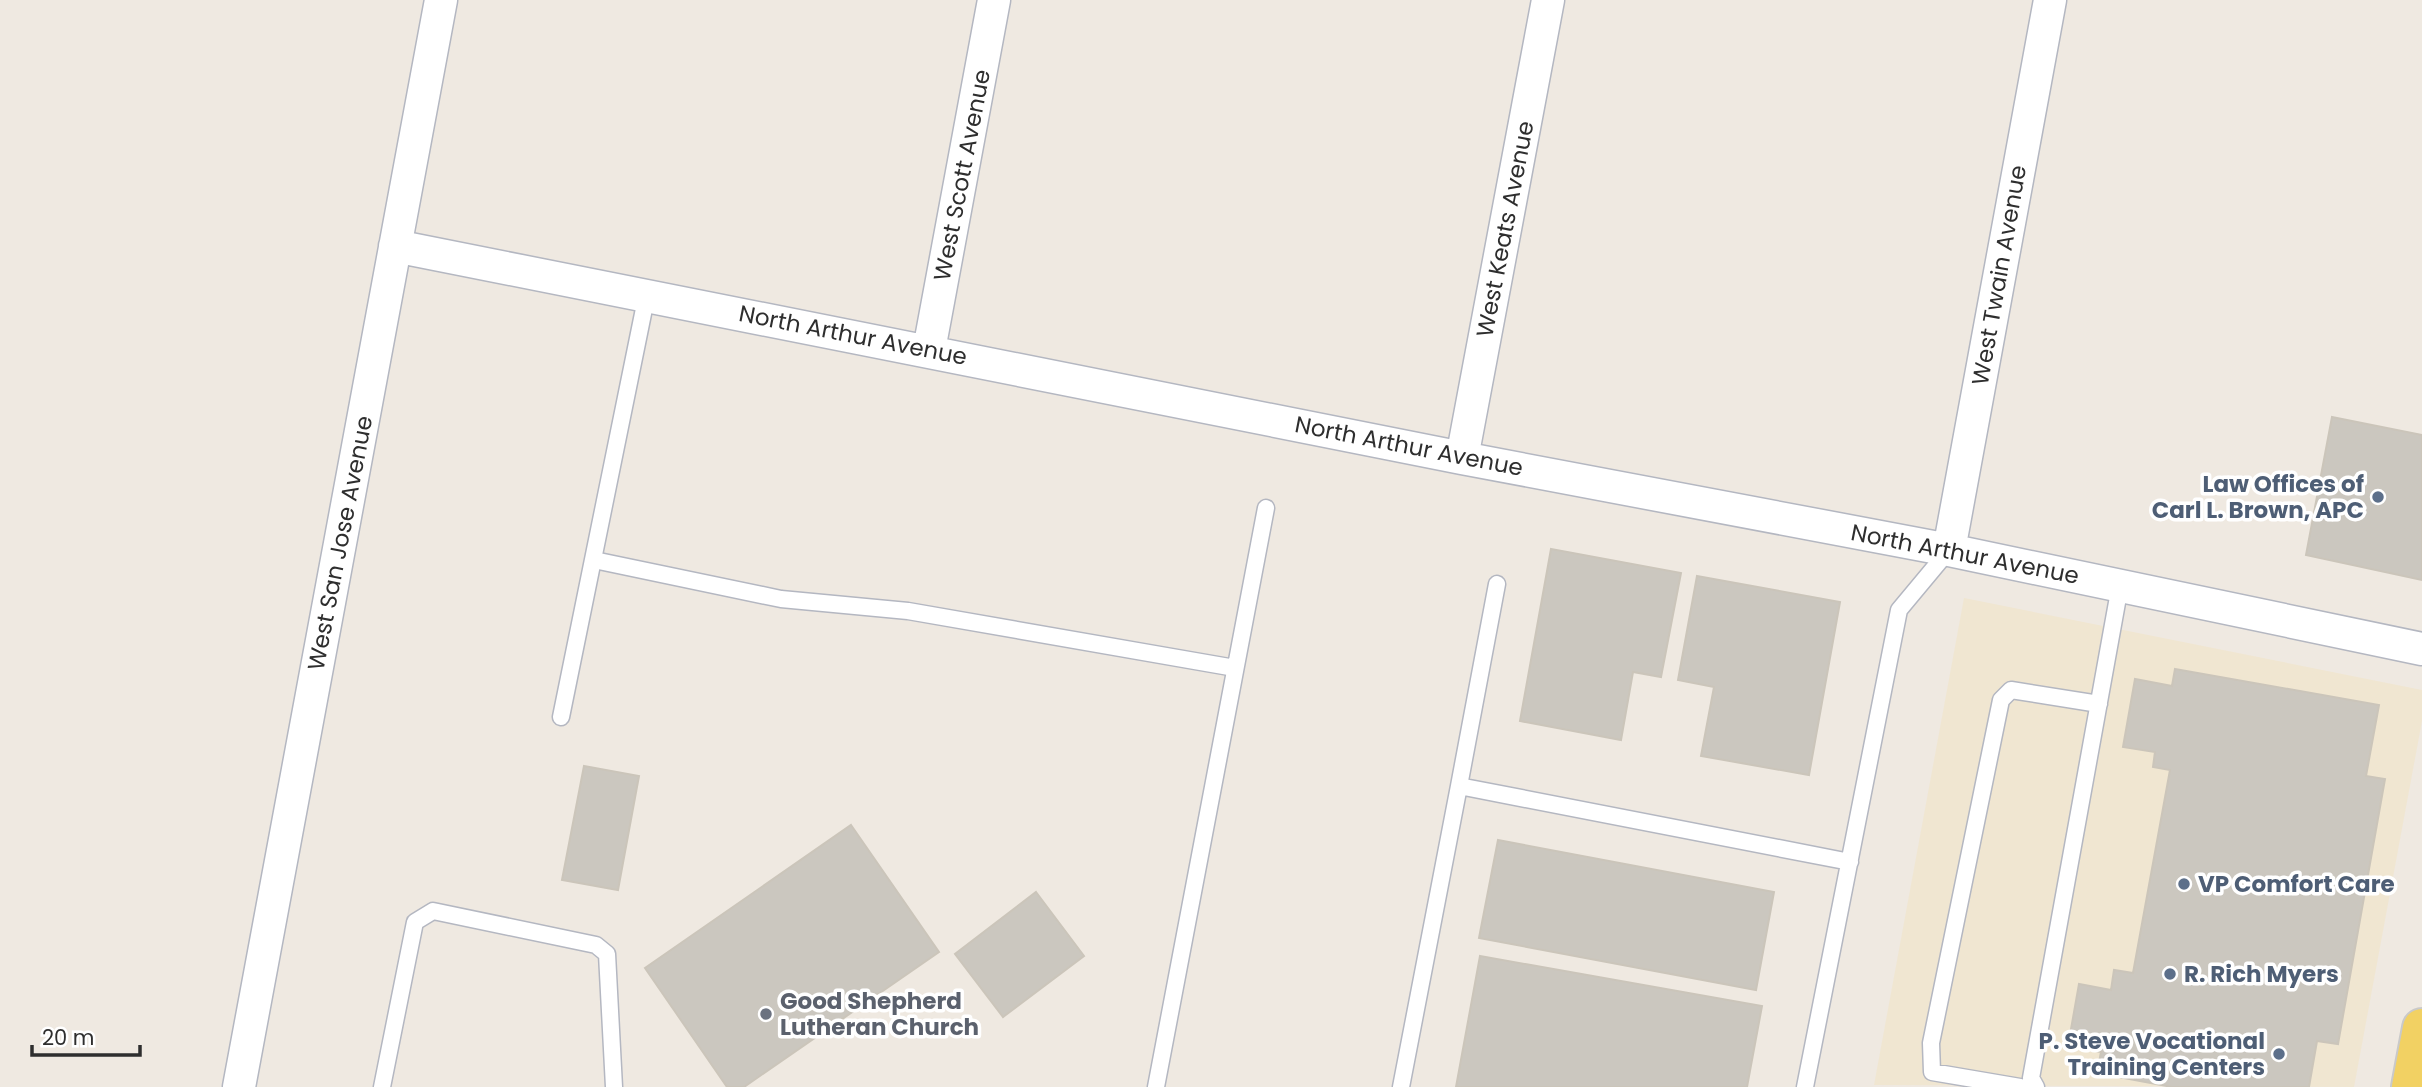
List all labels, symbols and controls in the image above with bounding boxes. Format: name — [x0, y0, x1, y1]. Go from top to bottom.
street label: West Scott Avenue — [926, 67, 998, 283]
street label: West Keats Avenue — [1468, 118, 1542, 340]
street label: West Twain Avenue — [1964, 162, 2034, 388]
street label: North Arthur Avenue — [736, 297, 970, 373]
street label: North Arthur Avenue — [1292, 408, 1526, 484]
street label: West San Jose Avenue — [300, 413, 380, 673]
place label: Law Offices of Carl L. Brown, APC — [2152, 468, 2364, 526]
marker: Law Offices of Carl L. Brown, APC — [2370, 489, 2386, 505]
street label: North Arthur Avenue — [1848, 516, 2082, 592]
place label: VP Comfort Care — [2198, 868, 2395, 900]
marker: VP Comfort Care — [2176, 876, 2192, 892]
place label: R. Rich Myers — [2184, 958, 2339, 990]
marker: R. Rich Myers — [2162, 966, 2178, 982]
place label: Good Shepherd Lutheran Church — [780, 985, 979, 1043]
marker: Good Shepherd Lutheran Church — [758, 1006, 774, 1022]
scale bar — [32, 1014, 140, 1058]
text: 20 m — [42, 1023, 95, 1052]
place label: P. Steve Vocational Training Centers — [2039, 1025, 2265, 1083]
marker: P. Steve Vocational Training Centers — [2271, 1046, 2287, 1062]

